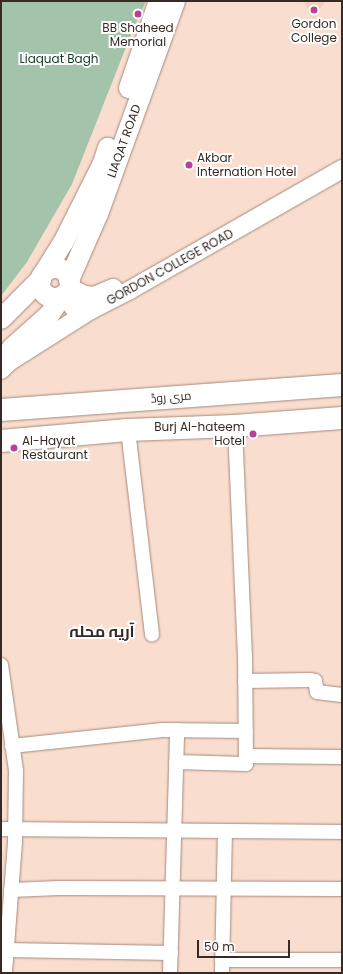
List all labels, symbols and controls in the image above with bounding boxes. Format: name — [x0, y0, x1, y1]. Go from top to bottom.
marker: Gordon College — [309, 5, 319, 15]
marker: BB Shaheed Memorial — [133, 9, 143, 19]
place label: Gordon College — [291, 17, 337, 45]
place label: BB Shaheed Memorial — [102, 21, 174, 49]
park label: Liaquat Bagh — [20, 52, 98, 66]
street label: LIAQAT ROAD — [104, 102, 144, 180]
place label: Akbar Internation Hotel — [197, 151, 296, 179]
marker: Akbar Internation Hotel — [184, 160, 194, 170]
street label: GORDON COLLEGE ROAD — [104, 226, 236, 308]
street label: مری روڈ — [150, 388, 192, 406]
place label: Burj Al-hateem Hotel — [154, 420, 245, 448]
marker: Burj Al-hateem Hotel — [248, 429, 258, 439]
place label: Al-Hayat Restaurant — [22, 434, 88, 462]
marker: Al-Hayat Restaurant — [9, 443, 19, 453]
district label: آریہ محلہ — [69, 622, 135, 642]
scale bar — [199, 932, 292, 958]
text: 50 m — [204, 938, 235, 955]

